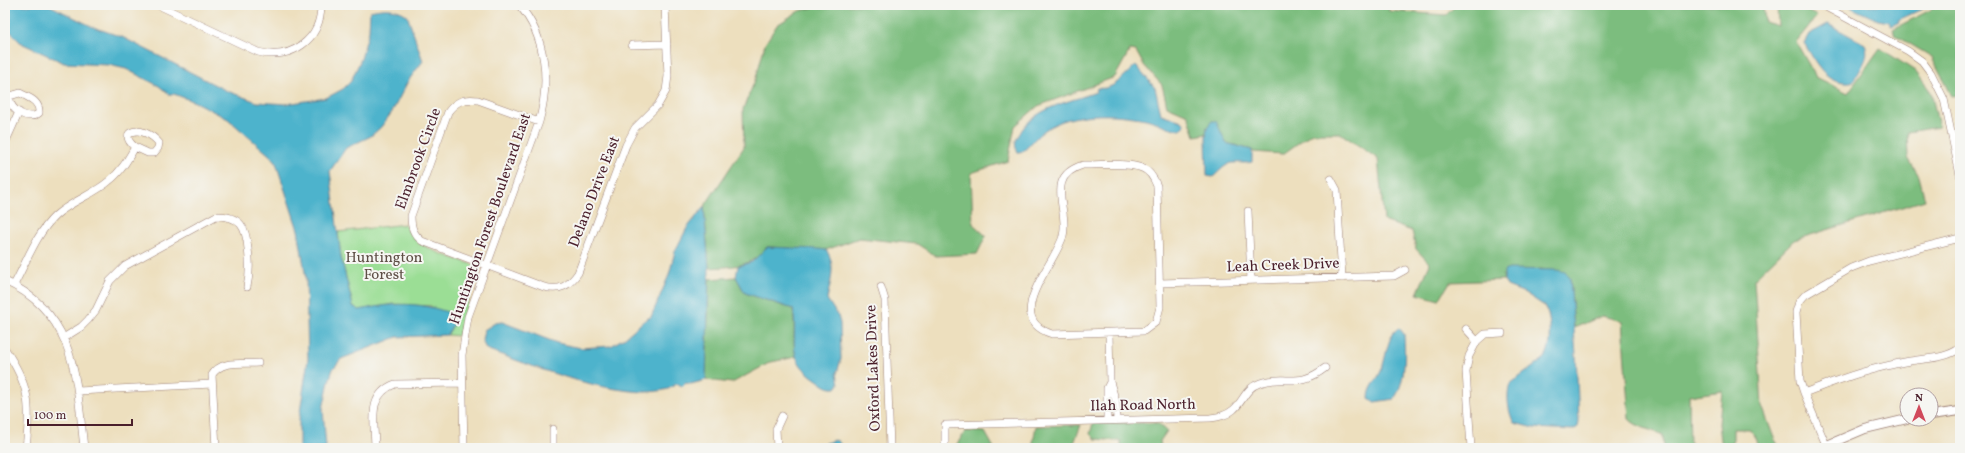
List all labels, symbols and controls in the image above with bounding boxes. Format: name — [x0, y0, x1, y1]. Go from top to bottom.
street label: Elmbrook Circle — [391, 105, 447, 213]
street label: Huntington Forest Boulevard East — [445, 110, 537, 328]
street label: Delano Drive East — [564, 133, 626, 251]
park label: Huntington Forest — [345, 248, 423, 286]
street label: Leah Creek Drive — [1226, 254, 1340, 278]
street label: Oxford Lakes Drive — [861, 304, 887, 432]
north arrow — [1899, 387, 1939, 427]
text: N — [1915, 391, 1923, 406]
street label: Ilah Road North — [1090, 395, 1196, 417]
scale bar — [28, 401, 132, 427]
text: 100 m — [34, 408, 67, 424]

